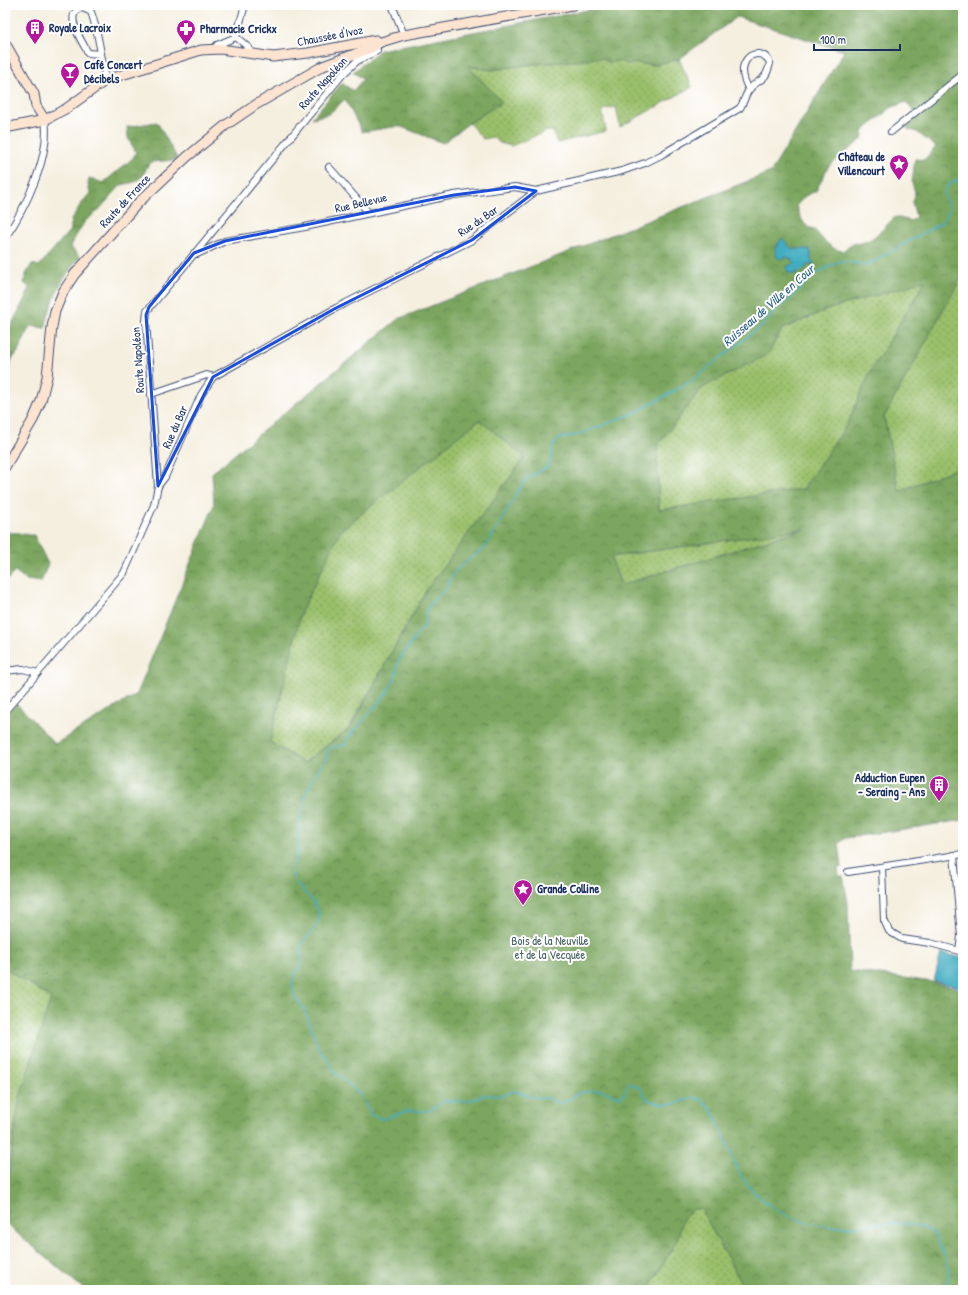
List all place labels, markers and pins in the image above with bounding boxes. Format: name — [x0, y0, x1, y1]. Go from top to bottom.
building icon: Royale Lacroix — [24, 17, 46, 45]
pharmacy icon: Pharmacie Crickx — [175, 18, 197, 46]
place label: Royale Lacroix — [49, 19, 112, 37]
place label: Pharmacie Crickx — [200, 20, 277, 37]
place label: Café Concert Décibels — [84, 56, 143, 87]
bar icon: Café Concert Décibels — [59, 61, 81, 89]
place label: Château de Villencourt — [837, 148, 886, 179]
place icon: Château de Villencourt — [888, 153, 910, 181]
place label: Adduction Eupen - Seraing - Ans — [855, 769, 926, 801]
building icon: Adduction Eupen - Seraing - Ans — [928, 774, 950, 802]
place icon: Grande Colline — [512, 878, 534, 906]
place label: Grande Colline — [537, 880, 599, 897]

